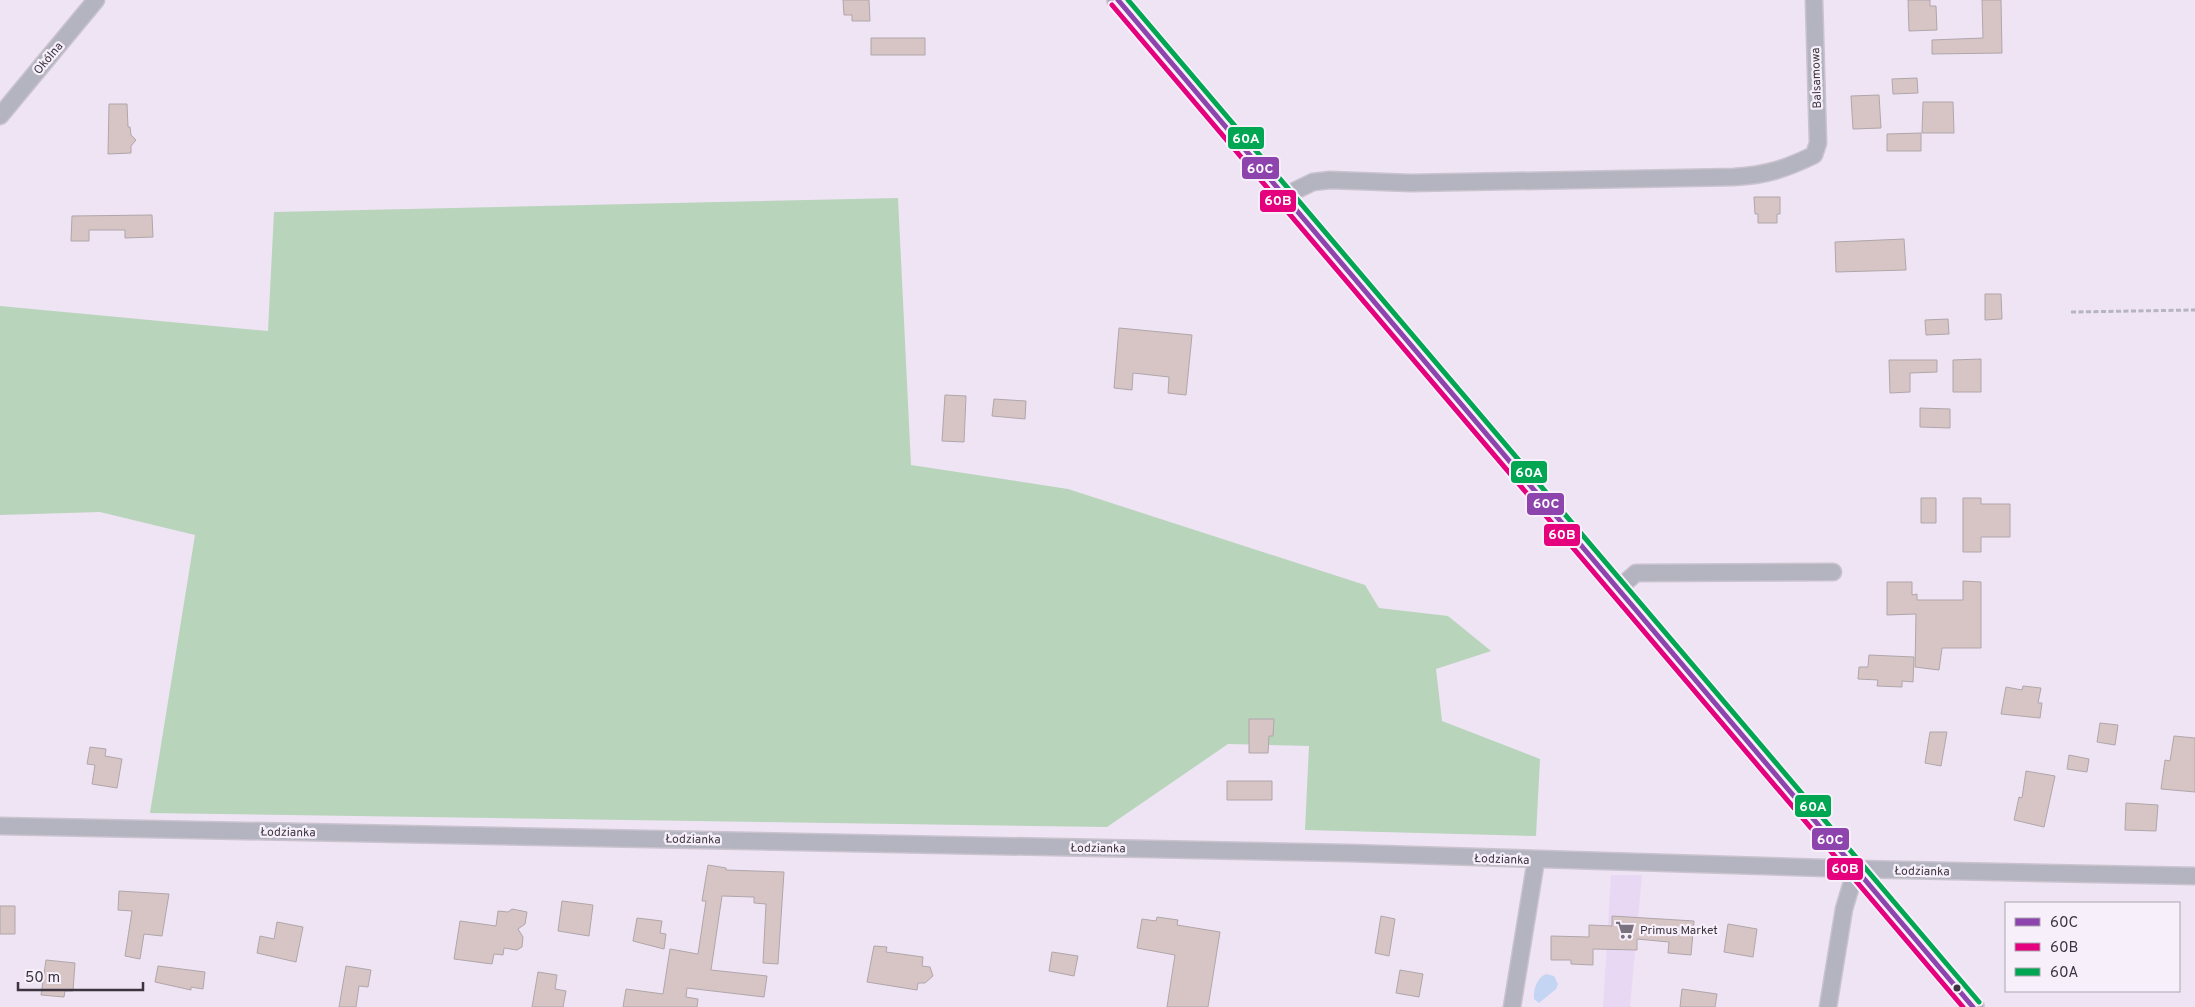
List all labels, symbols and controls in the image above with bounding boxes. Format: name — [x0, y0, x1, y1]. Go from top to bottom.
street label: Okólna — [31, 39, 67, 78]
street label: Balsamowa — [1808, 47, 1826, 109]
line badge: 60A — [1227, 126, 1265, 150]
text: 60A — [1232, 131, 1260, 148]
line badge: 60C — [1241, 156, 1280, 180]
text: 60C — [1247, 161, 1273, 178]
line badge: 60B — [1259, 189, 1297, 213]
text: 60B — [1264, 193, 1292, 210]
line badge: 60A — [1510, 460, 1548, 484]
text: 60A — [1515, 465, 1543, 482]
line badge: 60C — [1526, 492, 1565, 516]
text: 60C — [1533, 496, 1559, 513]
line badge: 60B — [1543, 523, 1581, 547]
text: 60B — [1548, 527, 1576, 544]
line badge: 60A — [1794, 794, 1832, 818]
text: 60A — [1799, 799, 1827, 816]
street label: Łodzianka — [260, 825, 316, 841]
line badge: 60C — [1811, 827, 1850, 851]
street label: Łodzianka — [665, 832, 721, 848]
text: 60C — [1817, 832, 1843, 849]
street label: Łodzianka — [1070, 841, 1126, 857]
street label: Łodzianka — [1474, 851, 1530, 869]
line badge: 60B — [1826, 857, 1864, 881]
text: 60B — [1831, 861, 1859, 878]
street label: Łodzianka — [1894, 864, 1950, 880]
legend — [2005, 902, 2180, 992]
text: 60C — [2050, 914, 2078, 933]
supermarket icon: Primus Market — [1614, 919, 1636, 941]
place label: Primus Market — [1640, 923, 1718, 939]
text: 60B — [2050, 939, 2078, 958]
scale bar — [18, 960, 142, 992]
text: 60A — [2050, 964, 2078, 983]
text: 50 m — [25, 969, 60, 988]
unlabelled marker — [1952, 983, 1962, 993]

